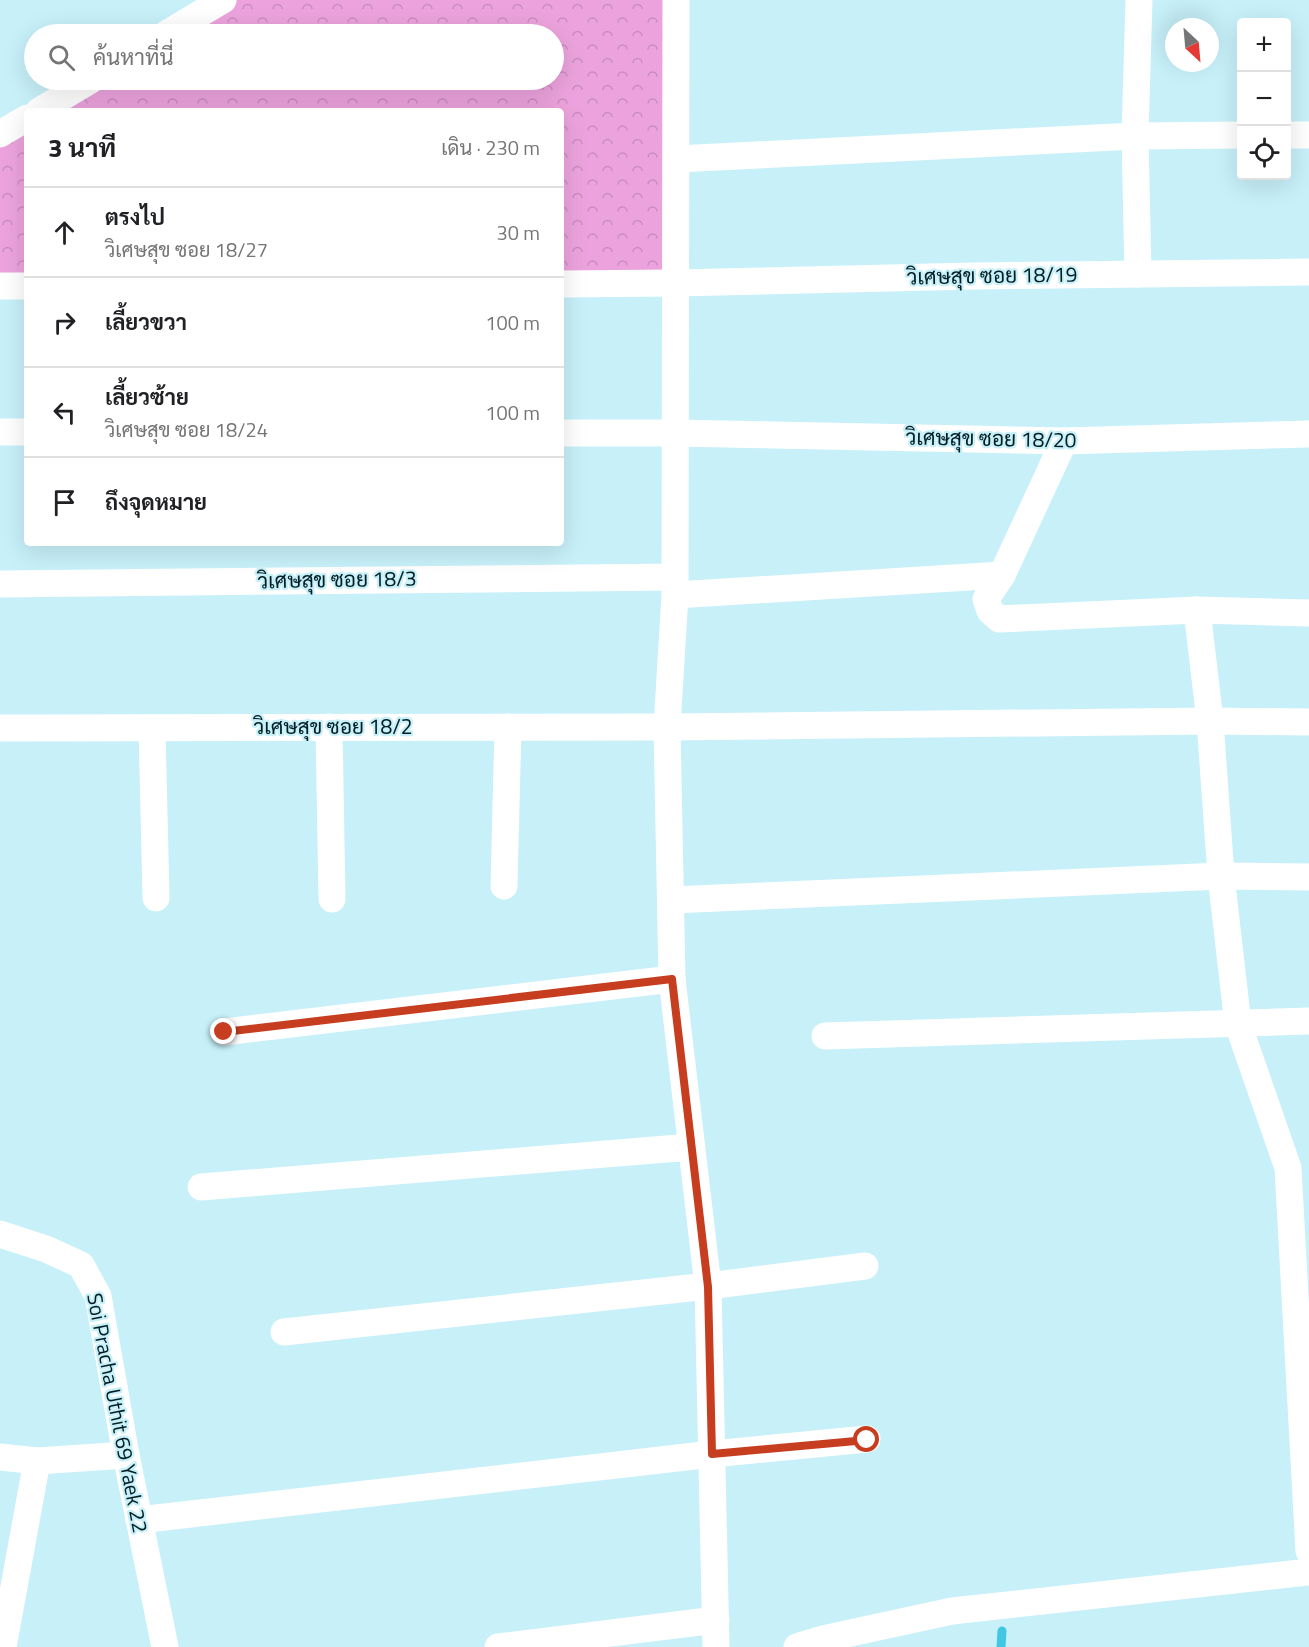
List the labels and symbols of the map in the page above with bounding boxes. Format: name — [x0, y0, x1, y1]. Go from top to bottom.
north arrow — [1165, 18, 1219, 72]
street label: วิเศษสุข ซอย 18/19 — [906, 258, 1078, 292]
street label: วิเศษสุข ซอย 18/20 — [905, 421, 1077, 455]
street label: วิเศษสุข ซอย 18/3 — [257, 562, 417, 596]
street label: วิเศษสุข ซอย 18/2 — [253, 710, 413, 742]
route end — [210, 1018, 236, 1044]
street label: Soi Pracha Uthit 69 Yaek 22 — [79, 1290, 157, 1535]
route start — [853, 1426, 879, 1452]

